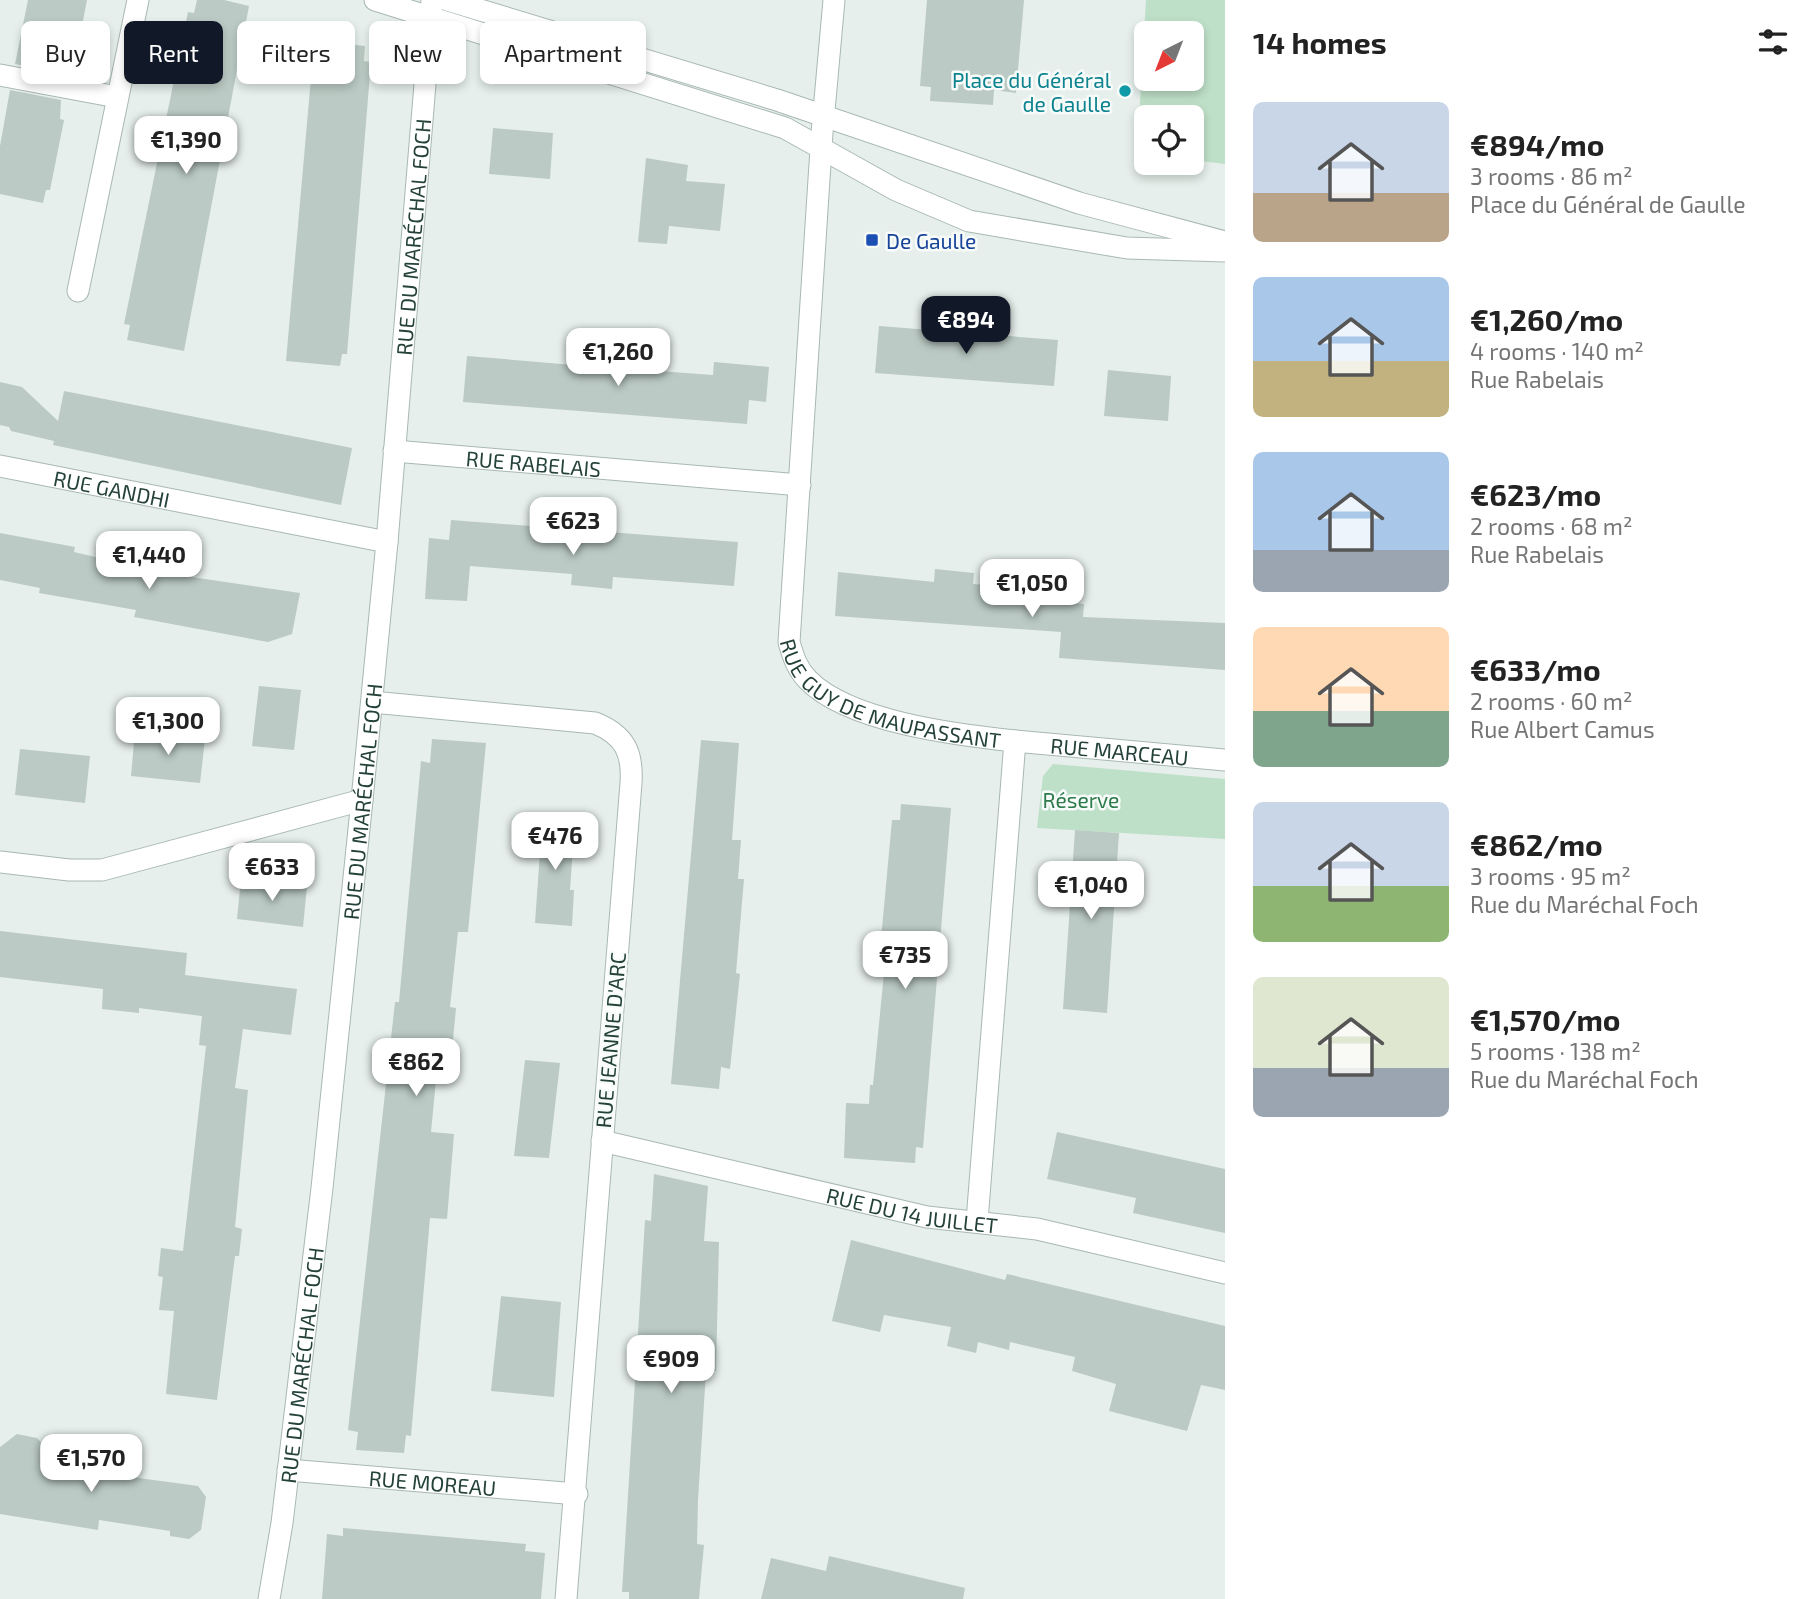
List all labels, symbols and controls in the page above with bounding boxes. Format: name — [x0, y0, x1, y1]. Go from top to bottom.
chip: Buy — [21, 21, 110, 84]
chip: Rent — [124, 21, 223, 84]
chip: Filters — [237, 21, 355, 84]
chip: New — [369, 21, 466, 84]
chip: Apartment — [480, 21, 646, 84]
north arrow — [1134, 21, 1204, 91]
map controls — [1134, 21, 1204, 175]
icon: filters — [1754, 23, 1792, 61]
text: 14 homes — [1253, 24, 1387, 60]
place label: Place du Général de Gaulle — [952, 67, 1112, 116]
marker: Place du Général de Gaulle — [1117, 83, 1133, 99]
button: locate — [1134, 105, 1204, 175]
pin: €1,390 — [129, 116, 243, 176]
street label: RUE DU MARÉCHAL FOCH — [390, 117, 435, 356]
text: €1,390 — [150, 125, 222, 153]
text: €894/mo — [1470, 126, 1605, 162]
icon: home — [1309, 130, 1393, 214]
text: 3 rooms · 86 m² — [1470, 162, 1632, 190]
text: Place du Général de Gaulle — [1470, 190, 1746, 218]
place label: De Gaulle — [886, 228, 976, 253]
marker: De Gaulle — [864, 232, 880, 248]
pin: €894 — [925, 296, 1007, 356]
text: €1,260/mo — [1470, 301, 1623, 337]
text: €894 — [937, 305, 995, 333]
icon: home — [1309, 305, 1393, 389]
pin: €1,260 — [561, 328, 675, 388]
text: €1,260 — [582, 337, 654, 365]
text: 4 rooms · 140 m² — [1470, 337, 1644, 365]
text: Rue Rabelais — [1470, 365, 1604, 393]
street label: RUE RABELAIS — [465, 445, 602, 481]
street label: RUE GANDHI — [52, 464, 172, 512]
text: €623/mo — [1470, 476, 1601, 512]
icon: home — [1309, 480, 1393, 564]
pin: €623 — [532, 498, 614, 557]
text: €623 — [546, 506, 600, 534]
text: 2 rooms · 68 m² — [1470, 512, 1633, 540]
pin: €1,440 — [92, 532, 206, 591]
text: €1,440 — [112, 540, 186, 568]
text: Rue Rabelais — [1470, 540, 1604, 568]
pin: €1,050 — [975, 560, 1089, 619]
text: €1,050 — [996, 568, 1068, 596]
street label: RUE GUY DE MAUPASSANT — [776, 636, 1002, 752]
text: €633/mo — [1470, 651, 1601, 687]
icon: home — [1309, 655, 1393, 739]
street label: RUE DU MARÉCHAL FOCH — [337, 682, 386, 921]
text: 2 rooms · 60 m² — [1470, 687, 1632, 715]
pin: €1,300 — [111, 698, 225, 757]
text: €1,300 — [132, 706, 204, 734]
text: Rue Albert Camus — [1470, 715, 1655, 743]
street label: RUE MARCEAU — [1049, 732, 1190, 769]
park label: Réserve — [1043, 787, 1119, 812]
pin: €476 — [514, 812, 596, 872]
text: €476 — [527, 821, 583, 849]
text: €862/mo — [1470, 826, 1603, 862]
icon: home — [1309, 830, 1393, 914]
pin: €633 — [231, 844, 313, 903]
text: €633 — [245, 852, 299, 880]
pin: €1,040 — [1034, 862, 1148, 921]
text: 3 rooms · 95 m² — [1470, 862, 1631, 890]
text: €1,040 — [1054, 870, 1128, 898]
text: Rue du Maréchal Foch — [1470, 890, 1699, 918]
pin: €735 — [864, 932, 946, 991]
text: €735 — [879, 940, 931, 968]
street label: RUE JEANNE D'ARC — [590, 951, 630, 1129]
text: €1,570/mo — [1470, 1001, 1621, 1037]
icon: home — [1309, 1005, 1393, 1089]
text: 5 rooms · 138 m² — [1470, 1037, 1641, 1065]
pin: €862 — [375, 1038, 457, 1098]
text: €862 — [388, 1047, 444, 1075]
text: Rue du Maréchal Foch — [1470, 1065, 1699, 1093]
street label: RUE DU 14 JUILLET — [824, 1181, 999, 1237]
street label: RUE DU MARÉCHAL FOCH — [274, 1246, 327, 1485]
pin: €909 — [630, 1336, 712, 1395]
text: €909 — [643, 1344, 699, 1372]
pin: €1,570 — [34, 1434, 148, 1494]
text: €1,570 — [56, 1443, 126, 1471]
street label: RUE MOREAU — [368, 1464, 497, 1500]

